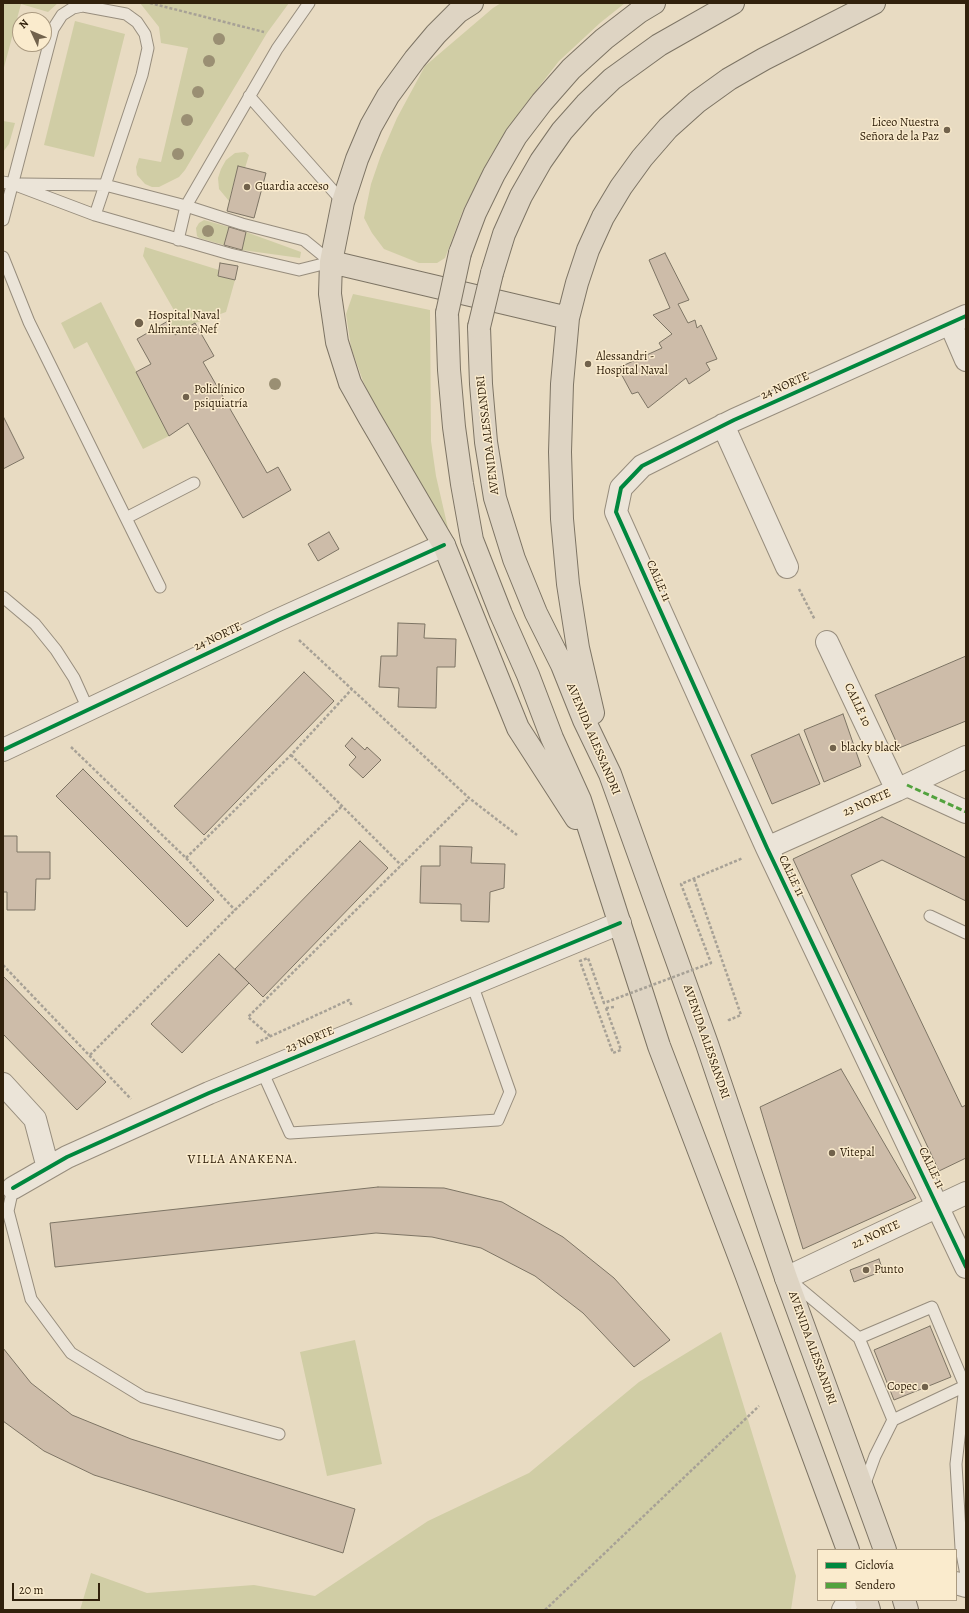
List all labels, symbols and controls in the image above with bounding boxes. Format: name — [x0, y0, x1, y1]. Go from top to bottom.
north arrow — [12, 12, 52, 52]
text: N — [16, 16, 32, 32]
place label: Liceo Nuestra Señora de la Paz — [860, 116, 939, 144]
marker: Liceo Nuestra Señora de la Paz — [942, 125, 952, 135]
place label: Guardia acceso — [255, 180, 329, 194]
marker: Guardia acceso — [242, 182, 252, 192]
place label: Hospital Naval Almirante Nef — [148, 309, 220, 337]
marker: Hospital Naval Almirante Nef — [133, 317, 145, 329]
place label: Alessandri - Hospital Naval — [596, 350, 668, 378]
marker: Alessandri - Hospital Naval — [583, 359, 593, 369]
street label: 24 NORTE — [759, 369, 811, 403]
street label: AVENIDA ALESSANDRI — [474, 375, 502, 495]
place label: Policlínico psiquiatría — [194, 383, 248, 411]
marker: Policlínico psiquiatría — [181, 392, 191, 402]
street label: CALLE 11 — [642, 558, 674, 604]
street label: 24 NORTE — [192, 620, 244, 654]
street label: AVENIDA ALESSANDRI — [563, 681, 623, 797]
street label: CALLE 10 — [841, 681, 873, 729]
place label: blacky black — [841, 741, 900, 755]
marker: blacky black — [828, 743, 838, 753]
street label: 23 NORTE — [841, 786, 893, 820]
street label: CALLE 11 — [775, 853, 807, 899]
street label: AVENIDA ALESSANDRI — [680, 983, 732, 1101]
street label: 23 NORTE — [284, 1024, 336, 1056]
street label: CALLE 11 — [915, 1145, 947, 1191]
place label: Vitepal — [840, 1146, 874, 1160]
marker: Vitepal — [827, 1148, 837, 1158]
district label: VILLA ANAKENA. — [187, 1152, 299, 1168]
street label: 22 NORTE — [850, 1218, 902, 1252]
place label: Punto — [874, 1263, 904, 1277]
marker: Punto — [861, 1265, 871, 1275]
street label: AVENIDA ALESSANDRI — [785, 1289, 839, 1407]
place label: Copec — [887, 1380, 917, 1394]
marker: Copec — [920, 1382, 930, 1392]
legend — [817, 1549, 957, 1601]
text: Ciclovía — [855, 1557, 894, 1573]
scale bar — [14, 1575, 102, 1601]
text: Sendero — [855, 1577, 895, 1593]
text: 20 m — [19, 1582, 43, 1598]

